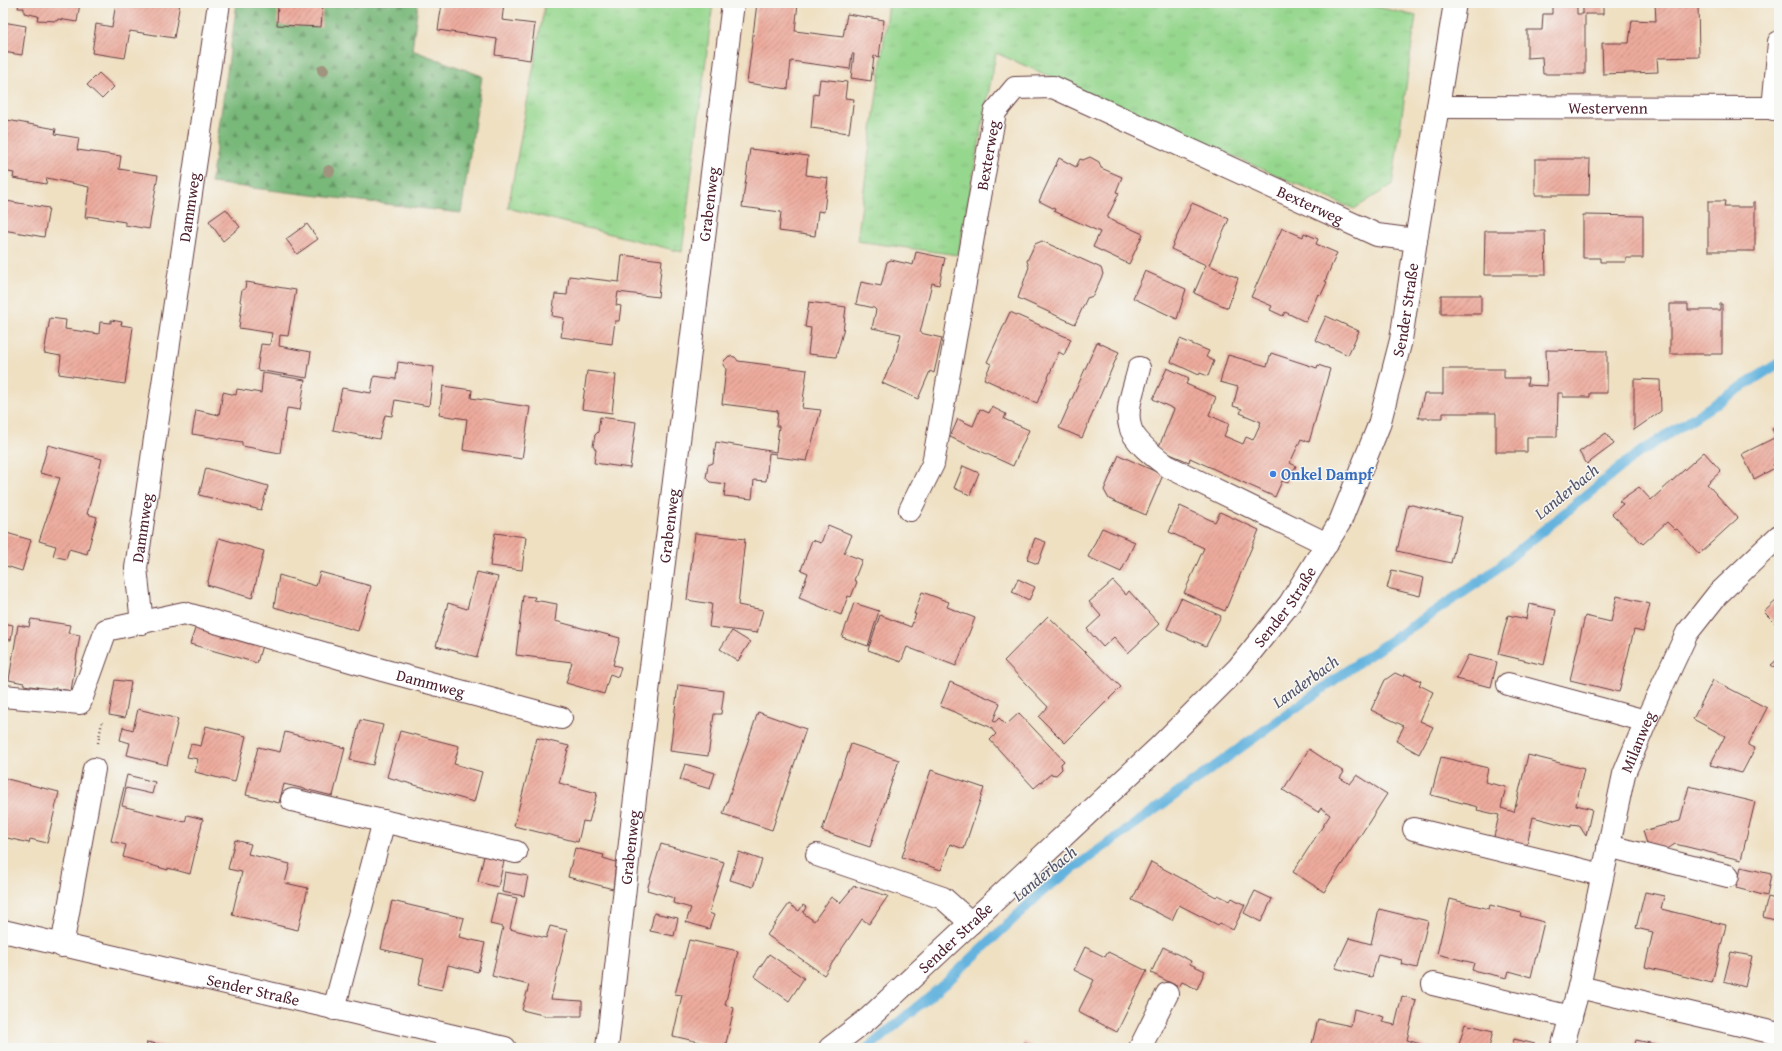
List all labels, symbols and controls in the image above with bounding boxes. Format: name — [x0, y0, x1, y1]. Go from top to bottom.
street label: Westervenn — [1568, 95, 1648, 120]
street label: Bexterweg — [969, 118, 1005, 192]
street label: Grabenweg — [692, 165, 725, 243]
street label: Dammweg — [172, 171, 206, 244]
street label: Bexterweg — [1273, 179, 1348, 230]
street label: Sender Straße — [1385, 261, 1424, 360]
water label: Landerbach — [1528, 457, 1604, 525]
place label: Onkel Dampf — [1281, 462, 1375, 486]
marker: Onkel Dampf — [1268, 469, 1278, 479]
street label: Grabenweg — [652, 487, 685, 564]
street label: Dammweg — [125, 491, 159, 564]
street label: Sender Straße — [1247, 562, 1322, 652]
water label: Landerbach — [1266, 648, 1344, 714]
street label: Dammweg — [394, 662, 468, 704]
street label: Milanweg — [1614, 707, 1661, 776]
street label: Grabenweg — [613, 809, 646, 886]
water label: Landerbach — [1006, 839, 1082, 907]
street label: Sender Straße — [912, 896, 998, 979]
street label: Sender Straße — [204, 967, 302, 1012]

